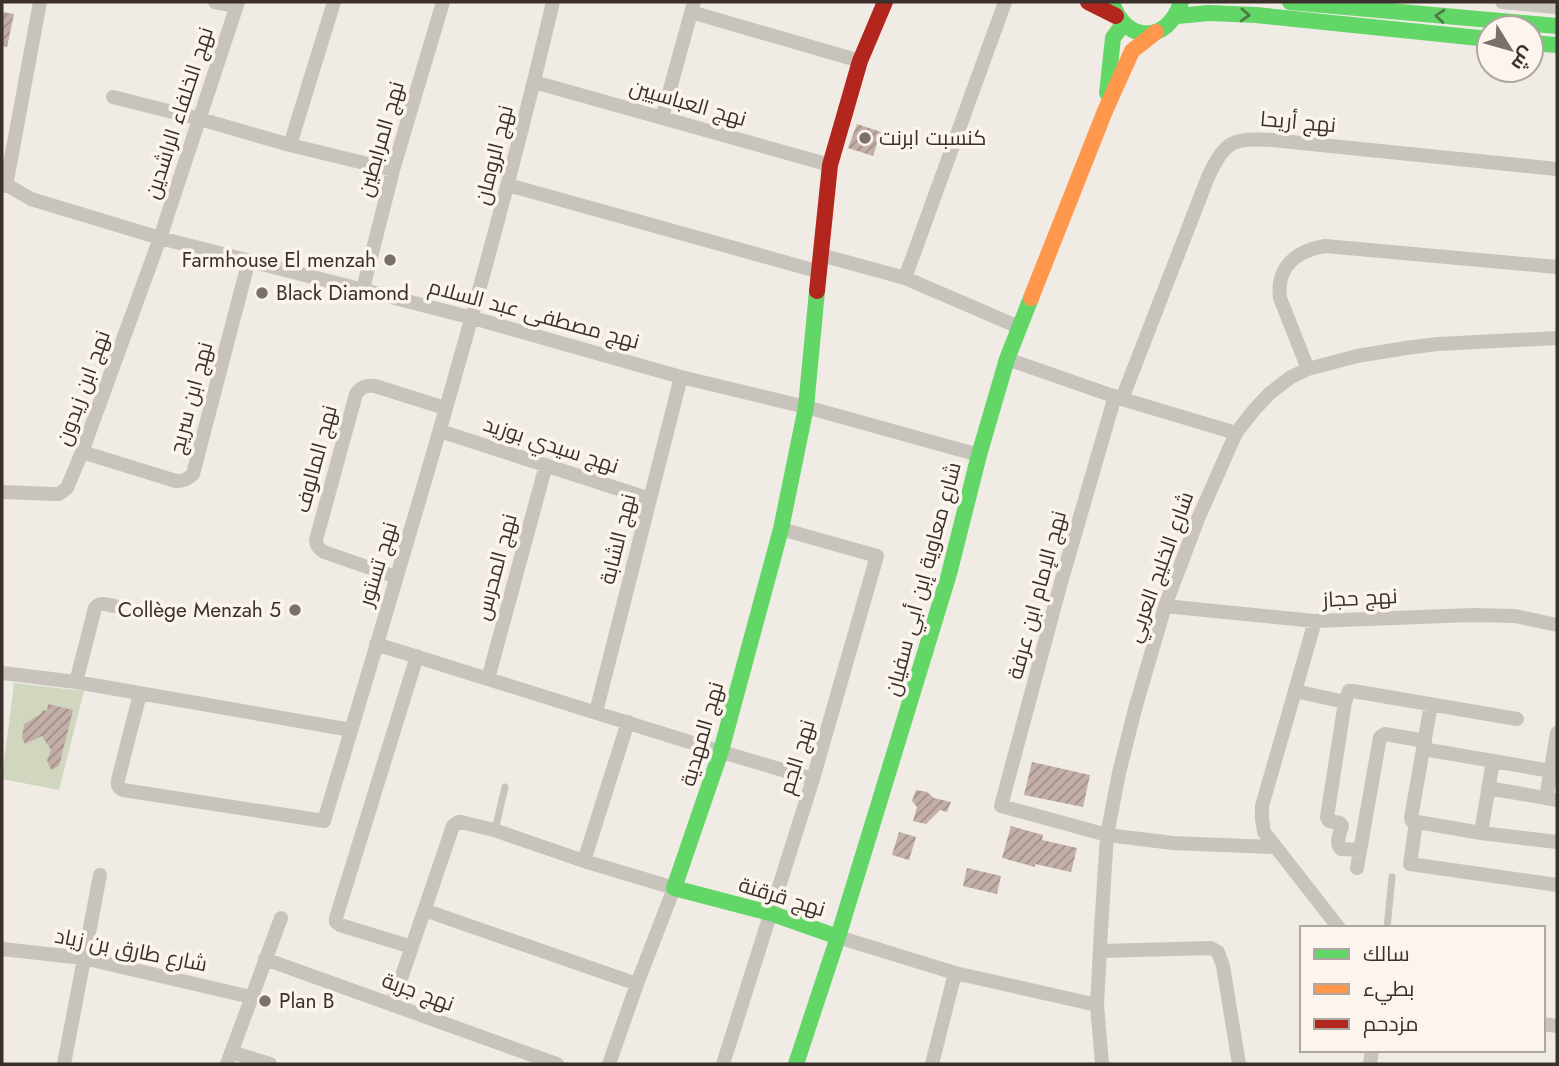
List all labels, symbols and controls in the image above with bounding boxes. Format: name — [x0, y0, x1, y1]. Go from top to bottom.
one-way arrow — [1239, 7, 1250, 22]
one-way arrow — [1435, 9, 1446, 24]
north arrow — [1475, 14, 1545, 84]
street label: نهج الخلفاء الراشدين — [137, 23, 221, 203]
text: ش — [1505, 41, 1541, 77]
street label: نهج العباسيين — [626, 72, 750, 134]
street label: نهج المرابطين — [350, 78, 412, 200]
street label: نهج الرومان — [467, 102, 521, 208]
street label: نهج أريحا — [1259, 104, 1337, 140]
place label: كنسبت ابرنت — [879, 123, 986, 153]
marker: كنسبت ابرنت — [857, 130, 873, 146]
place label: Farmhouse El menzah — [182, 245, 376, 275]
marker: Farmhouse El menzah — [382, 252, 398, 268]
street label: نهج مصطفى عبد السلام — [425, 271, 643, 357]
place label: Black Diamond — [276, 278, 409, 308]
marker: Black Diamond — [254, 285, 270, 301]
street label: نهج ابن زيدون — [48, 326, 118, 450]
street label: نهج ابن سريج — [162, 339, 220, 457]
street label: نهج المالوف — [287, 402, 345, 516]
street label: نهج سيدي بوزيد — [479, 409, 623, 482]
street label: شارع معاوية إبن أبي سفيان — [877, 459, 970, 700]
street label: شارع الخليج العربي — [1119, 487, 1202, 647]
street label: نهج الشابة — [592, 491, 644, 587]
street label: نهج الإمام ابن عرفة — [1000, 508, 1074, 682]
street label: نهج المحرس — [467, 510, 525, 624]
street label: نهج تستور — [351, 518, 405, 611]
street label: نهج حجاز — [1321, 581, 1398, 615]
place label: Collège Menzah 5 — [118, 595, 281, 625]
marker: Collège Menzah 5 — [287, 602, 303, 618]
street label: نهج المهدية — [673, 678, 731, 790]
street label: نهج الجم — [771, 716, 823, 798]
street label: نهج قرقنة — [735, 870, 829, 924]
street label: شارع طارق بن زياد — [52, 921, 210, 979]
legend — [1300, 926, 1545, 1052]
text: سالك — [1363, 939, 1410, 969]
street label: نهج جربة — [378, 965, 458, 1019]
text: بطيء — [1363, 974, 1414, 1005]
place label: Plan B — [279, 986, 334, 1016]
marker: Plan B — [257, 993, 273, 1009]
text: مزدحم — [1363, 1009, 1418, 1039]

